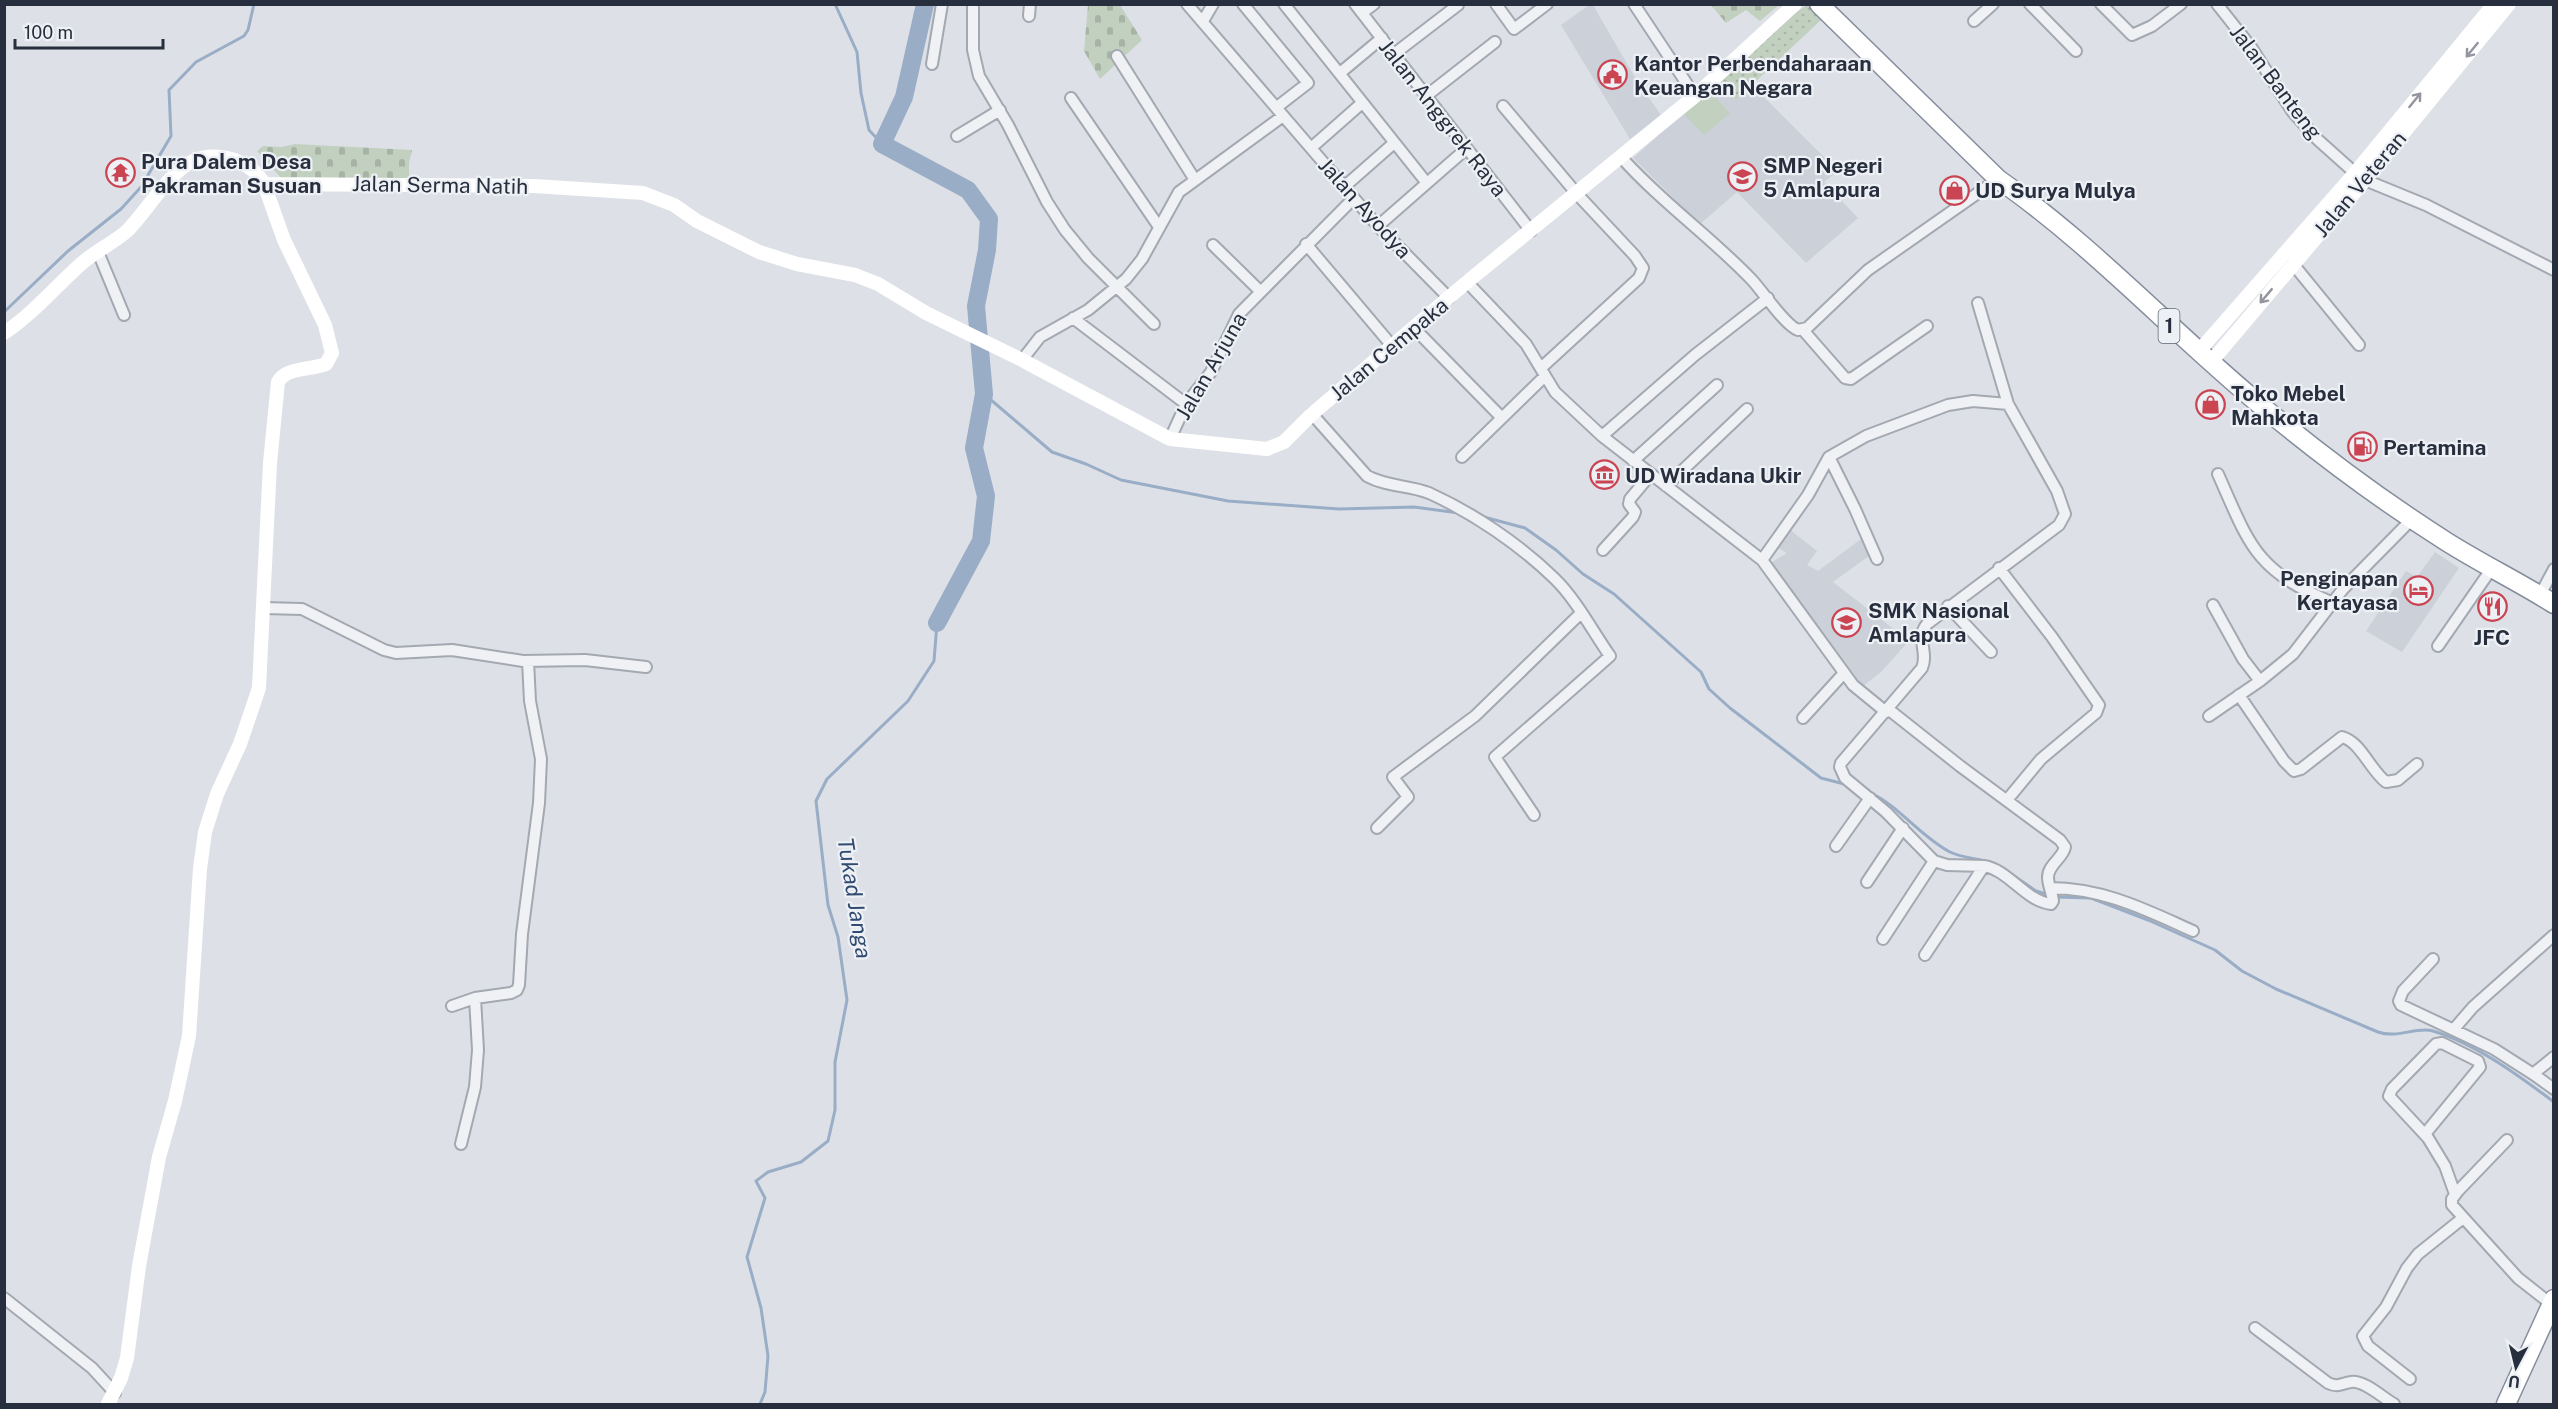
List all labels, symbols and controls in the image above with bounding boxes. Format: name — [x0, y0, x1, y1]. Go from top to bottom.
scale bar — [15, 12, 164, 50]
street label: Jalan Banteng — [2225, 20, 2327, 144]
text: 100 m — [24, 22, 73, 43]
street label: Jalan Anggrek Raya — [1374, 34, 1512, 202]
one-way arrow — [2465, 42, 2478, 58]
place label: Kantor Perbendaharaan Keuangan Negara — [1634, 51, 1872, 100]
public building icon: Kantor Perbendaharaan Keuangan Negara — [1597, 59, 1629, 91]
one-way arrow — [2409, 92, 2422, 108]
street label: Jalan Veteran — [2309, 126, 2411, 242]
place label: Pura Dalem Desa Pakraman Susuan — [141, 149, 322, 198]
street label: Jalan Ayodya — [1313, 153, 1417, 263]
place label: SMP Negeri 5 Amlapura — [1763, 153, 1883, 202]
temple icon: Pura Dalem Desa Pakraman Susuan — [104, 157, 136, 189]
school or university icon: SMP Negeri 5 Amlapura — [1726, 161, 1758, 193]
street label: Jalan Serma Natih — [352, 171, 528, 199]
shop icon: UD Surya Mulya — [1938, 174, 1970, 206]
place label: UD Surya Mulya — [1975, 178, 2136, 203]
one-way arrow — [2259, 288, 2273, 303]
street label: Jalan Cempaka — [1325, 292, 1453, 406]
street label: Jalan Arjuna — [1170, 308, 1252, 424]
road number: 1 — [2158, 309, 2180, 343]
place label: Toko Mebel Mahkota — [2231, 381, 2346, 430]
shop icon: Toko Mebel Mahkota — [2194, 389, 2226, 421]
fuel station icon: Pertamina — [2346, 431, 2378, 463]
place label: Pertamina — [2383, 435, 2486, 460]
museum icon: UD Wiradana Ukir — [1588, 459, 1620, 491]
place label: UD Wiradana Ukir — [1625, 463, 1802, 488]
place label: Penginapan Kertayasa — [2280, 566, 2398, 615]
hotel icon: Penginapan Kertayasa — [2403, 574, 2435, 606]
restaurant icon: JFC — [2476, 590, 2508, 622]
place label: SMK Nasional Amlapura — [1868, 598, 2010, 647]
school or university icon: SMK Nasional Amlapura — [1831, 606, 1863, 638]
place label: JFC — [2474, 625, 2510, 650]
water label: Tukad Janga — [833, 836, 877, 960]
north arrow — [2486, 1337, 2546, 1397]
text: U — [2507, 1371, 2521, 1392]

